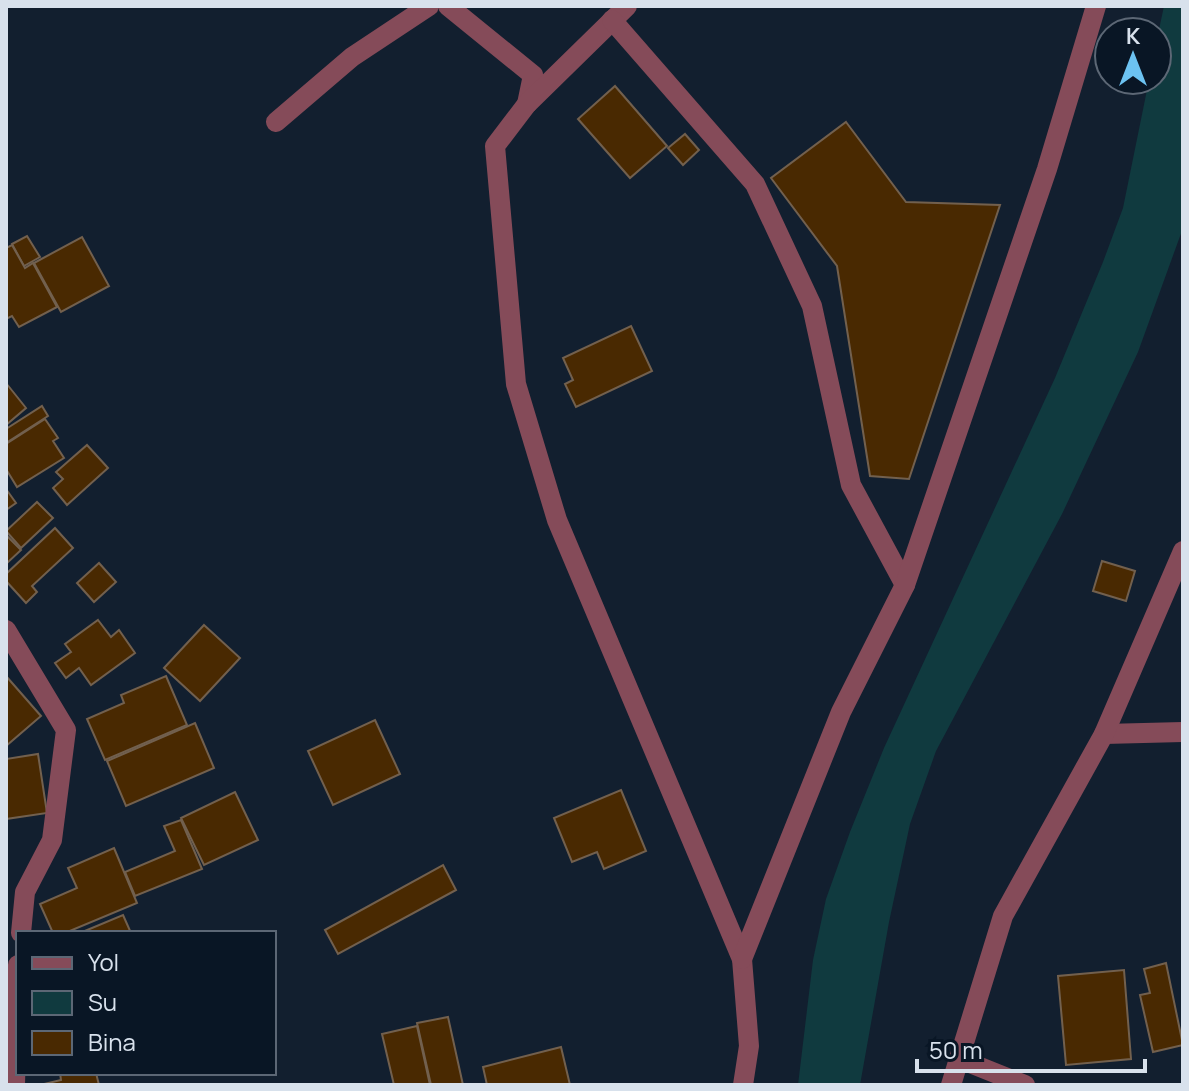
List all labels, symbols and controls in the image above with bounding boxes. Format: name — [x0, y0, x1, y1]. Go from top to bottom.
north arrow — [1093, 16, 1173, 96]
text: K — [1126, 21, 1141, 51]
legend — [16, 931, 276, 1075]
text: Yol — [88, 945, 119, 978]
text: Su — [88, 985, 117, 1018]
scale bar — [917, 1023, 1145, 1073]
text: Bina — [88, 1025, 136, 1058]
text: 50 m — [929, 1033, 983, 1066]

